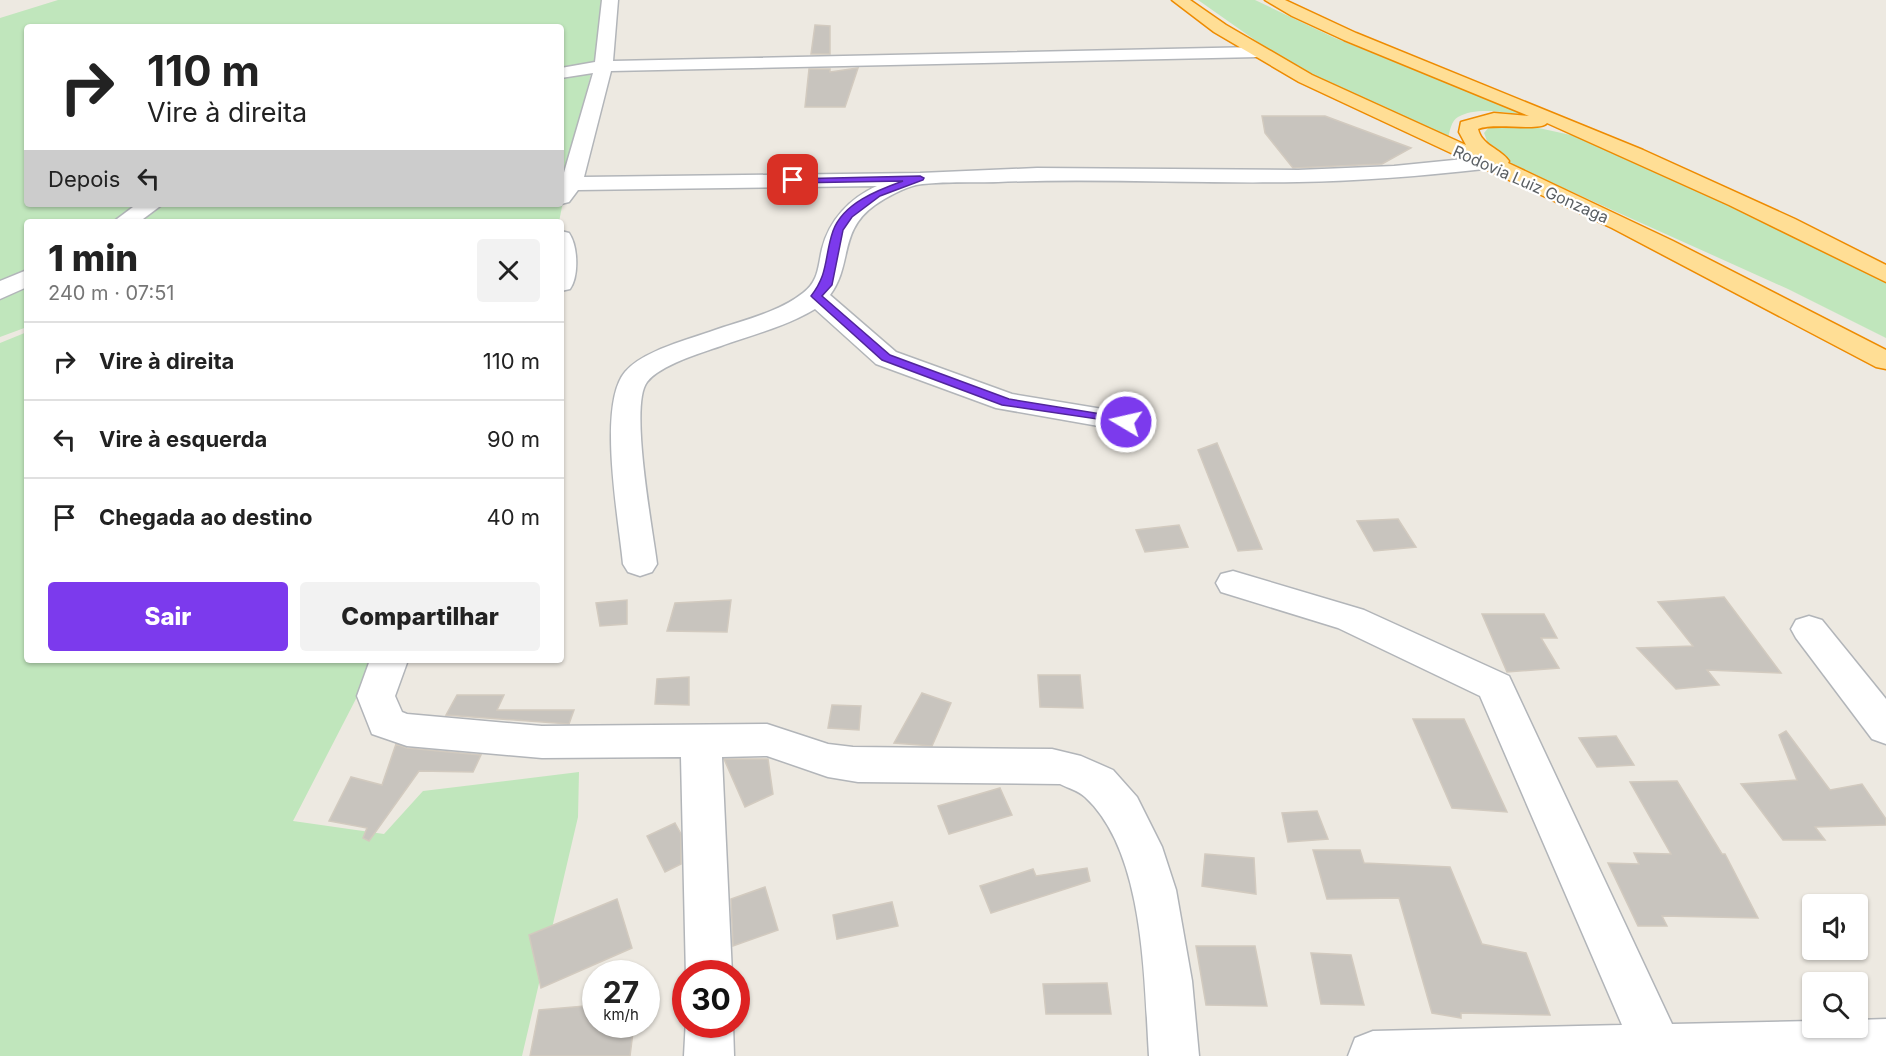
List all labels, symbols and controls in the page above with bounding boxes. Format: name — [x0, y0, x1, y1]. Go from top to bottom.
text: 110 m — [147, 45, 260, 96]
icon: right — [48, 48, 126, 126]
text: Vire à direita — [147, 96, 307, 129]
street label: Rodovia Luiz Gonzaga — [1450, 141, 1612, 227]
pin — [767, 154, 818, 205]
icon: left — [132, 162, 165, 195]
icon: arrive — [776, 163, 809, 196]
text: Depois — [48, 166, 120, 192]
text: 1 min — [48, 236, 138, 280]
button: close — [477, 239, 540, 302]
text: 240 m · 07:51 — [48, 281, 175, 305]
icon: right — [48, 345, 81, 378]
text: Vire à direita — [99, 348, 234, 374]
text: 110 m — [483, 348, 540, 374]
position arrow — [1094, 390, 1158, 454]
icon: left — [48, 423, 81, 456]
text: Vire à esquerda — [99, 426, 267, 452]
text: 90 m — [487, 426, 540, 452]
icon: arrive — [48, 501, 81, 534]
text: Chegada ao destino — [99, 504, 313, 530]
text: 40 m — [486, 504, 540, 530]
button: Sair — [48, 582, 288, 651]
button: Compartilhar — [300, 582, 540, 651]
map controls — [1802, 894, 1868, 1038]
button: sound — [1802, 894, 1868, 960]
speed limit sign: 30 — [672, 960, 750, 1038]
button: search — [1802, 972, 1868, 1038]
text: 27 — [603, 974, 639, 1010]
text: km/h — [603, 1005, 639, 1024]

